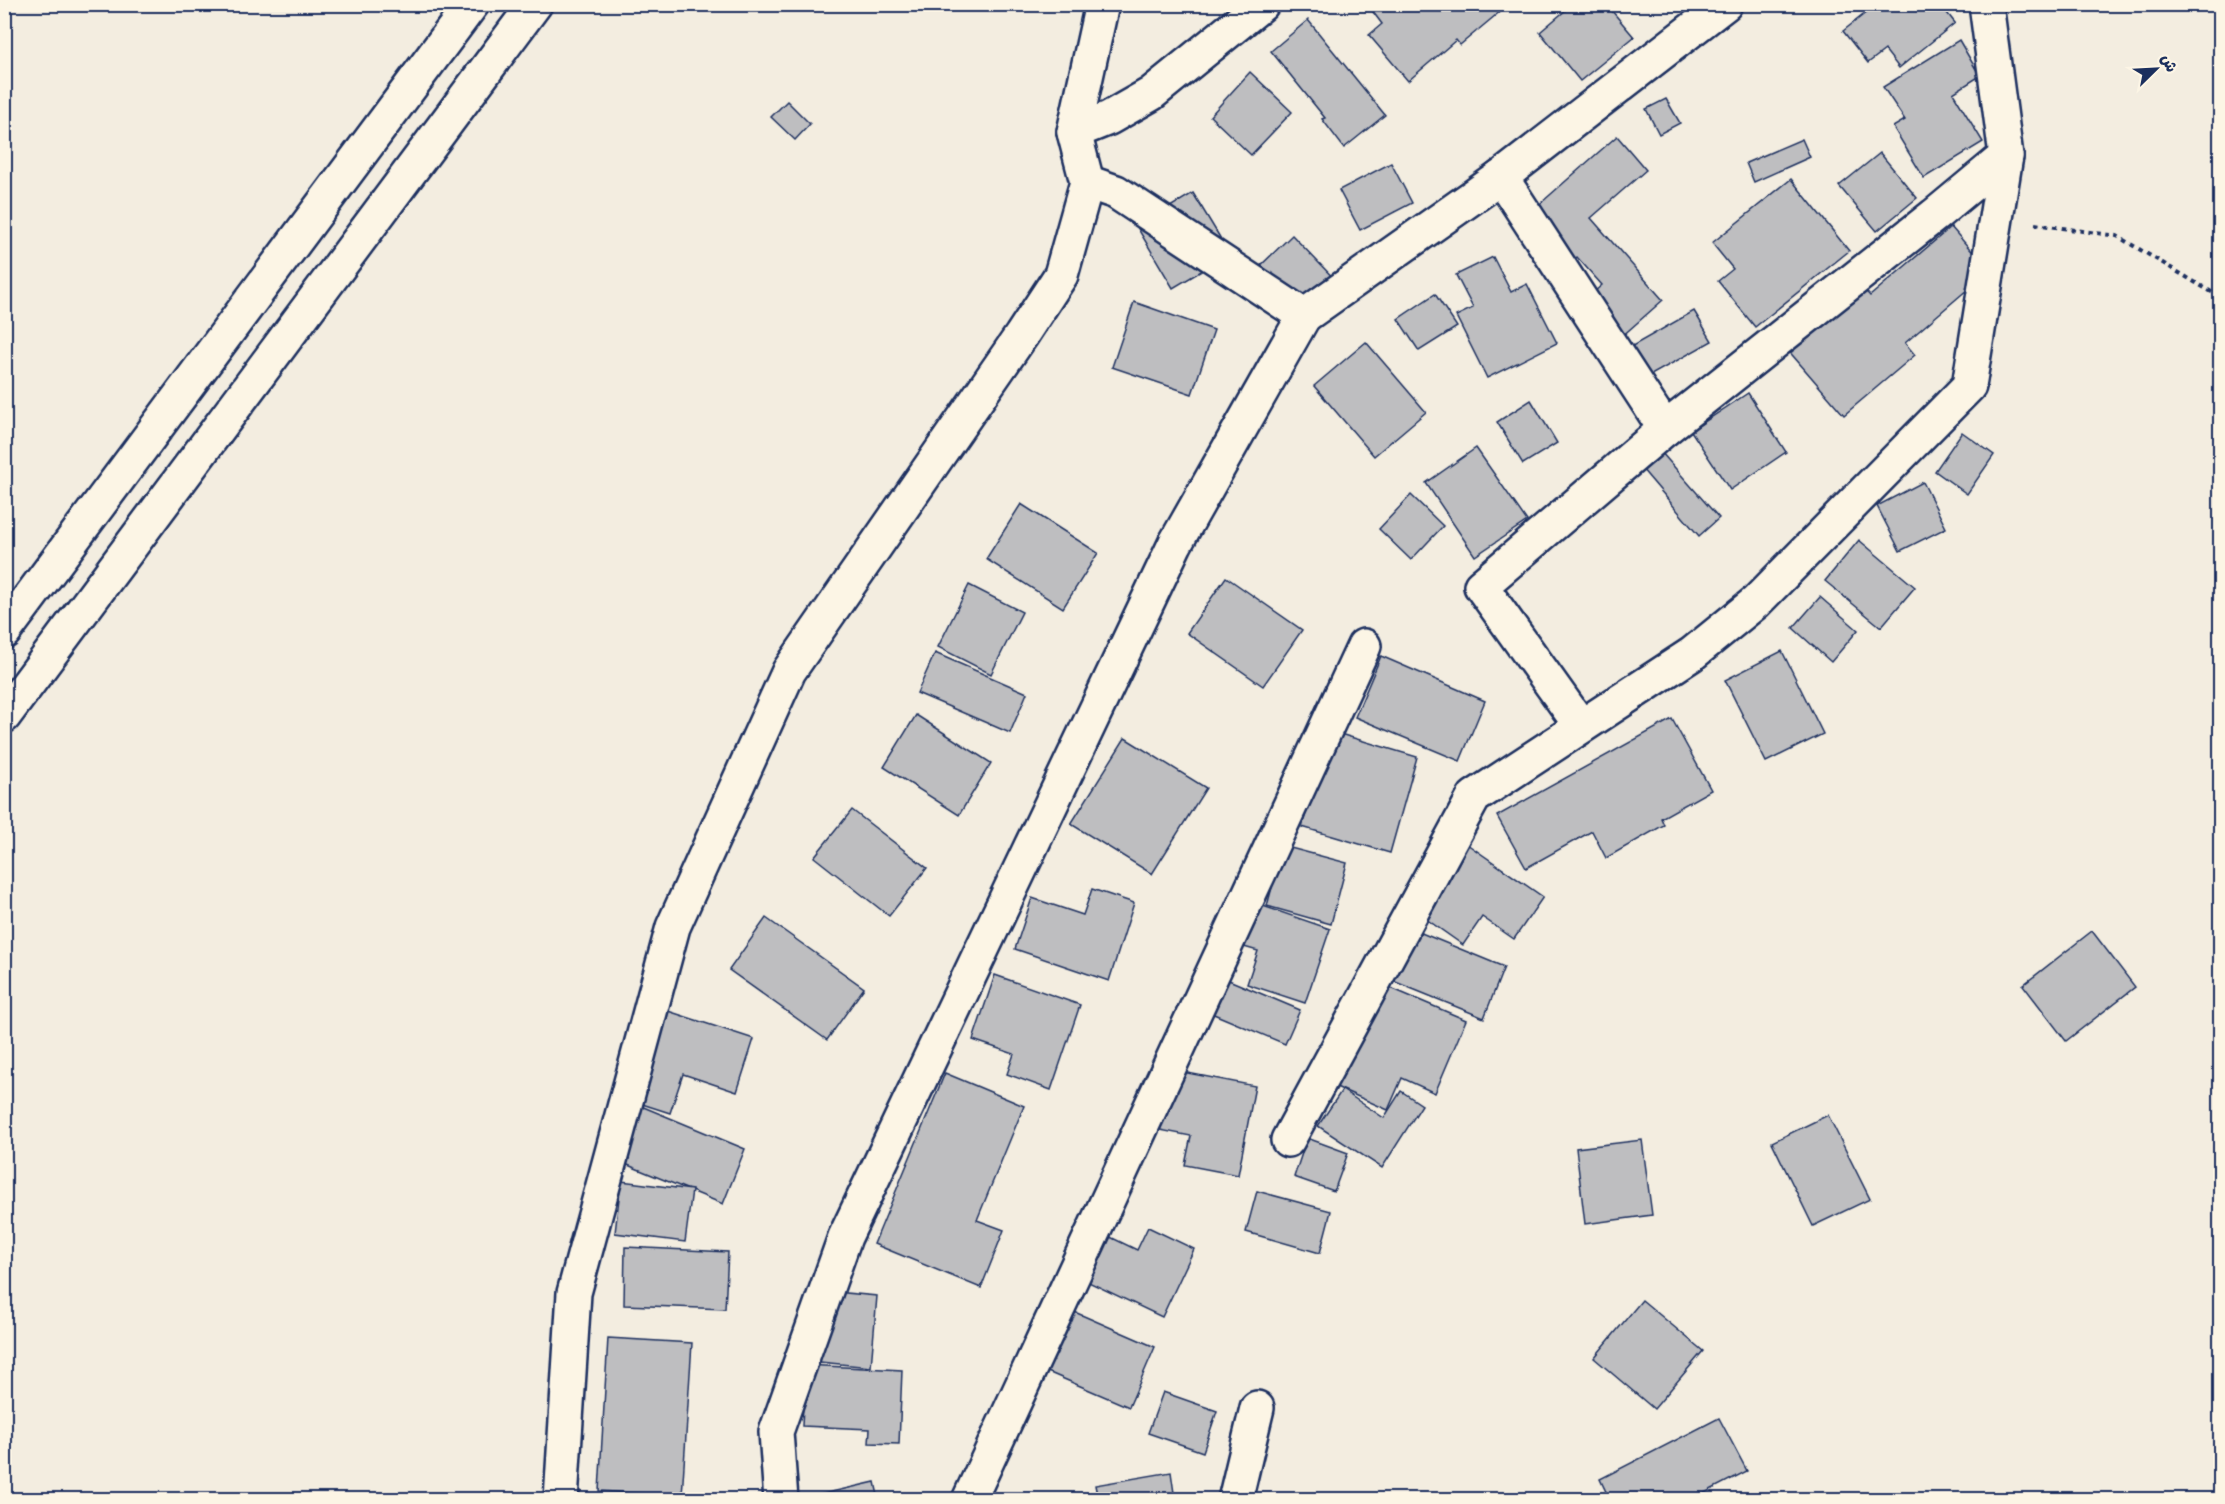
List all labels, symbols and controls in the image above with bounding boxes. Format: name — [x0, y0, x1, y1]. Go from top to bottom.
north arrow — [2126, 39, 2186, 99]
text: ش — [2156, 52, 2181, 75]

